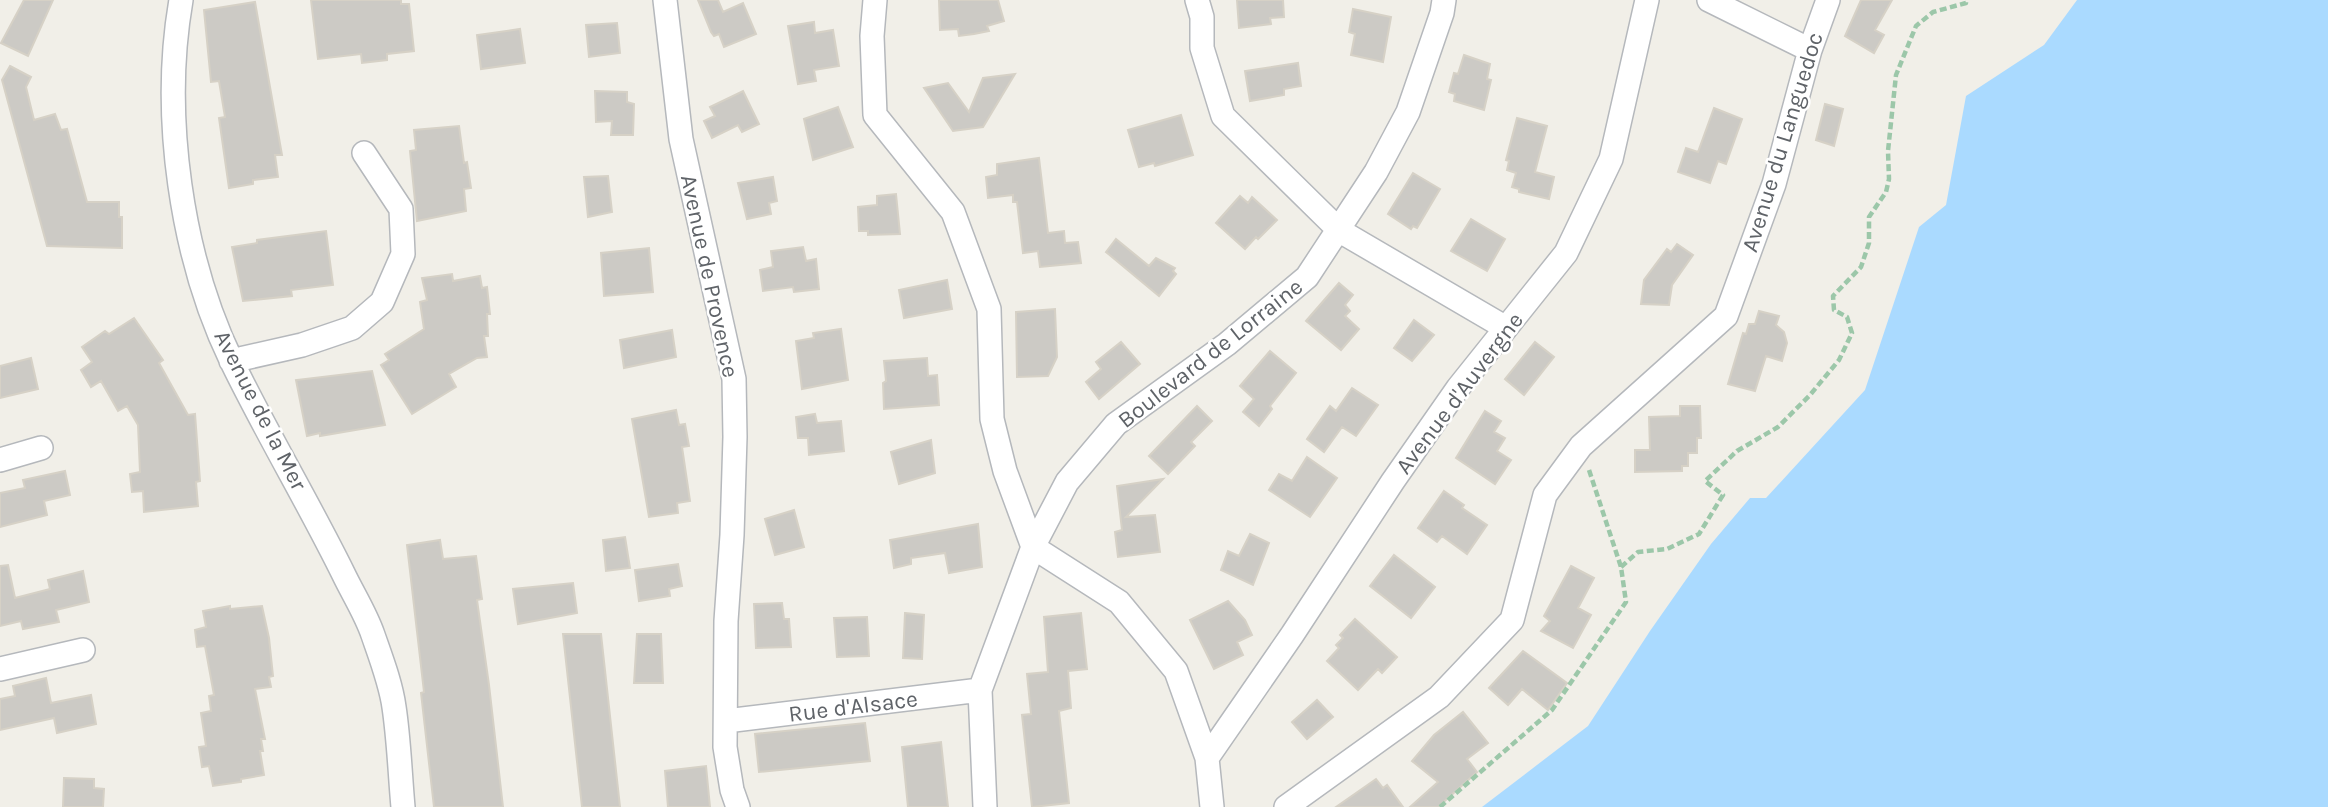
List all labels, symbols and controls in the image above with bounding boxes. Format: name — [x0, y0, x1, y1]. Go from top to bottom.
street label: Avenue du Languedoc — [1736, 29, 1829, 255]
street label: Avenue de Provence — [675, 172, 744, 380]
street label: Boulevard de Lorraine — [1113, 273, 1308, 434]
street label: Avenue d'Auvergne — [1390, 307, 1529, 479]
street label: Avenue de la Mer — [209, 326, 313, 495]
street label: Rue d'Alsace — [787, 685, 919, 728]

